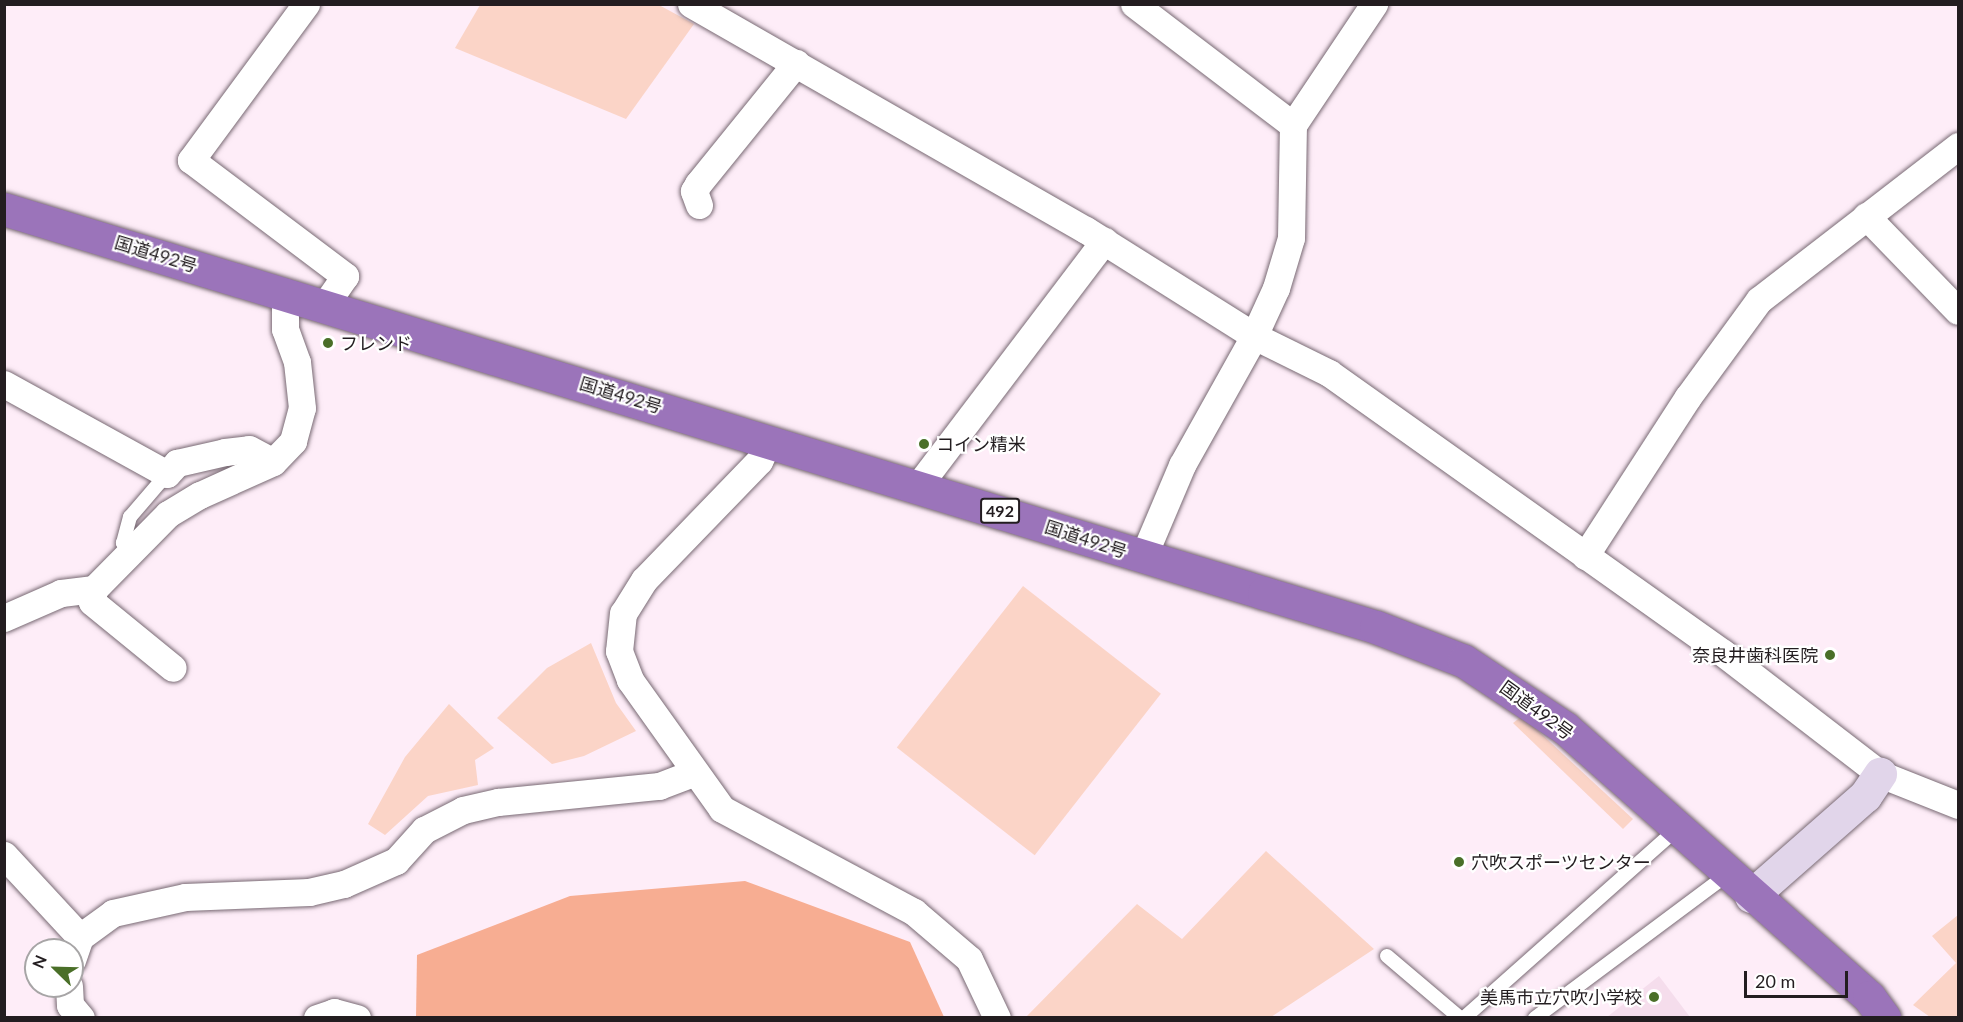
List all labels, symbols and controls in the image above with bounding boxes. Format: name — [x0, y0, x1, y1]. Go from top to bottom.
street label: 国道492号 — [112, 231, 200, 277]
place label: フレンド — [340, 332, 412, 354]
marker: フレンド — [321, 336, 335, 350]
street label: 国道492号 — [577, 372, 665, 418]
place label: コイン精米 — [936, 433, 1026, 455]
marker: コイン精米 — [917, 437, 931, 451]
road number: 492 — [979, 498, 1021, 524]
street label: 国道492号 — [1042, 516, 1130, 562]
place label: 奈良井歯科医院 — [1692, 644, 1818, 666]
marker: 奈良井歯科医院 — [1823, 648, 1837, 662]
street label: 国道492号 — [1496, 676, 1578, 744]
place label: 穴吹スポーツセンター — [1471, 851, 1651, 873]
marker: 穴吹スポーツセンター — [1452, 855, 1466, 869]
north arrow — [24, 938, 84, 998]
text: N — [28, 952, 50, 971]
scale bar — [1747, 959, 1850, 997]
text: 20 m — [1755, 970, 1795, 992]
place label: 美馬市立穴吹小学校 — [1480, 986, 1642, 1008]
marker: 美馬市立穴吹小学校 — [1647, 990, 1661, 1004]

